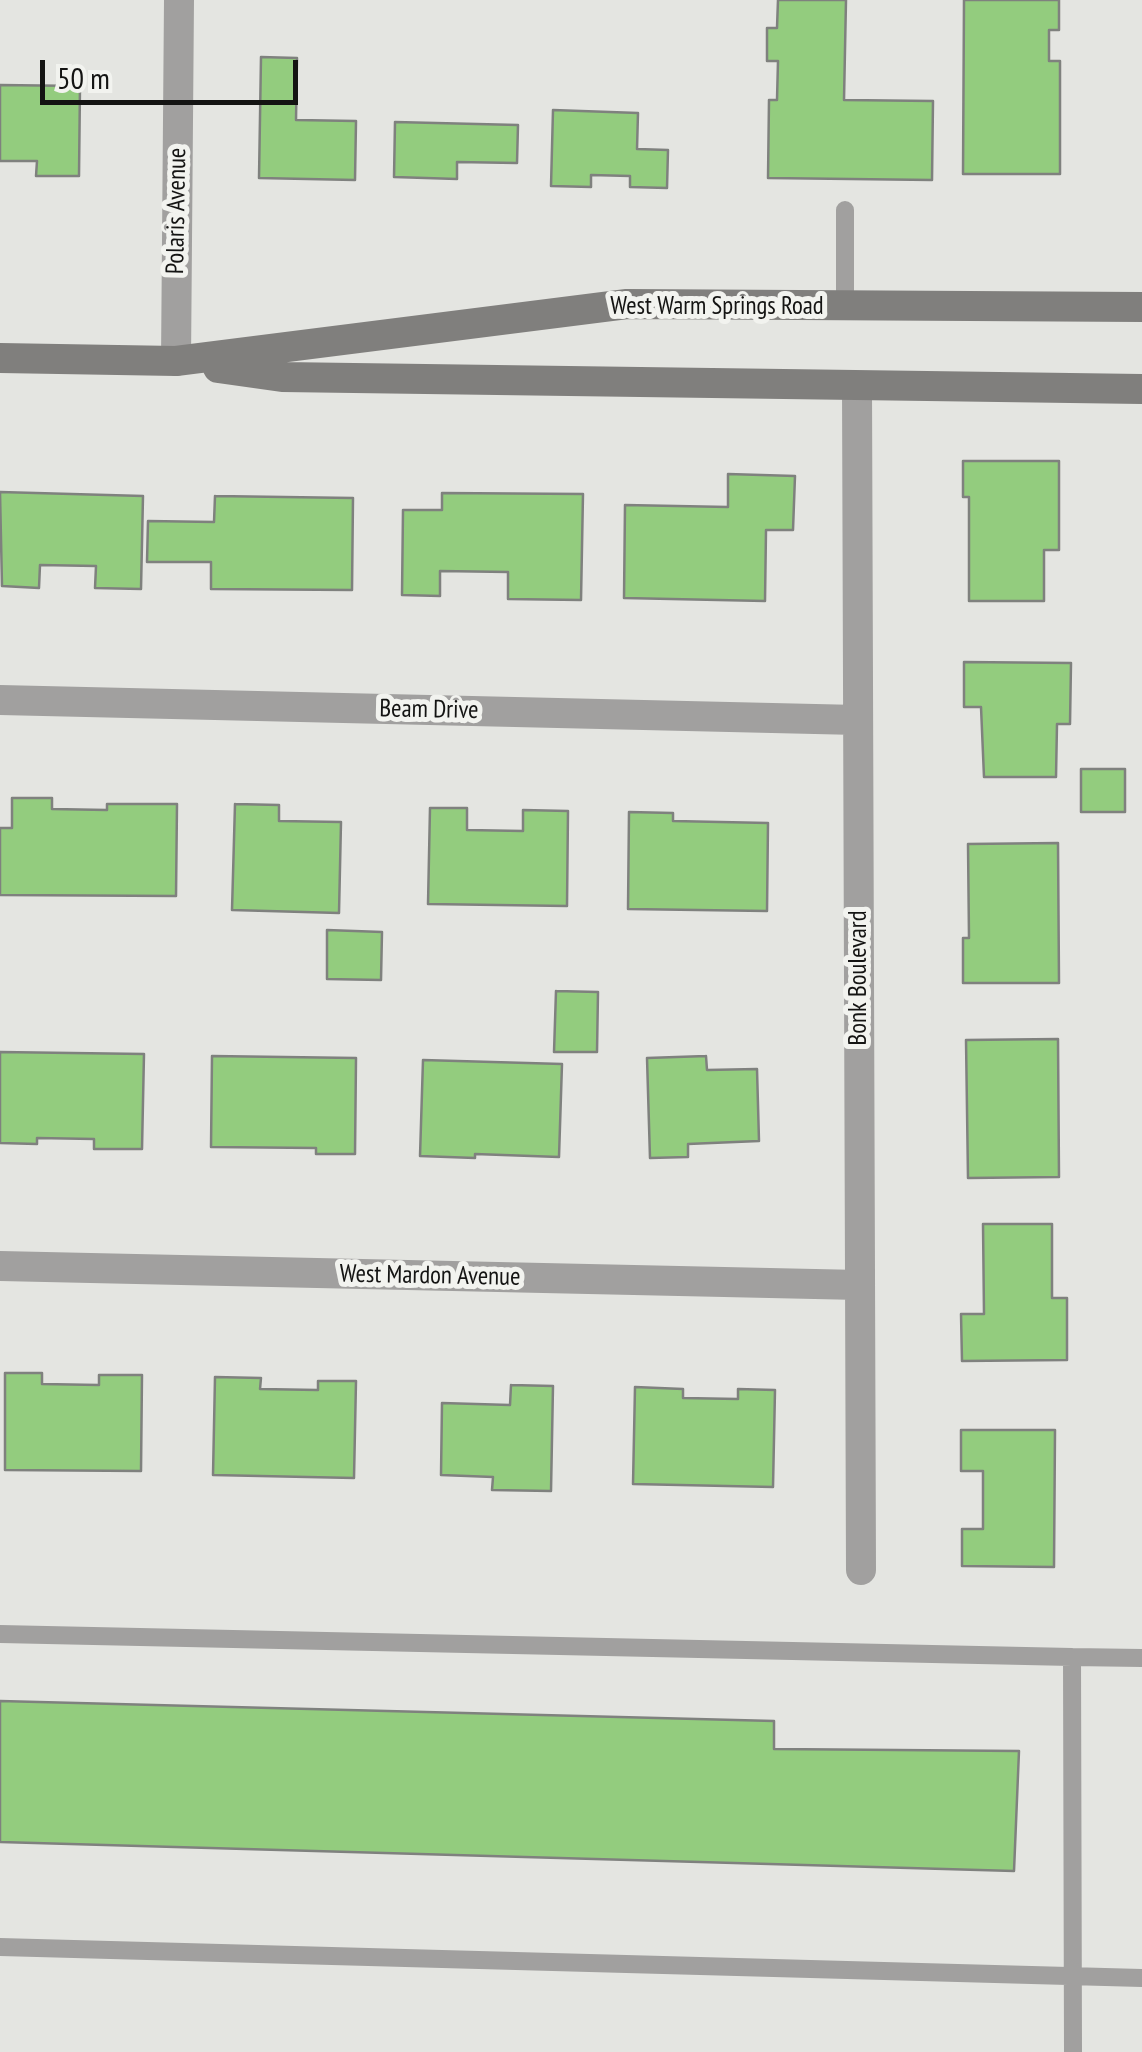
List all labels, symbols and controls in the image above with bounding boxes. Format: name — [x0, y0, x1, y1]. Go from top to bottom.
scale bar — [45, 40, 302, 102]
text: 50 m — [57, 58, 110, 97]
street label: Polaris Avenue — [161, 148, 193, 274]
street label: West Warm Springs Road — [610, 292, 824, 322]
street label: Beam Drive — [379, 694, 479, 726]
street label: Bonk Boulevard — [844, 910, 874, 1046]
street label: West Mardon Avenue — [339, 1259, 521, 1293]

